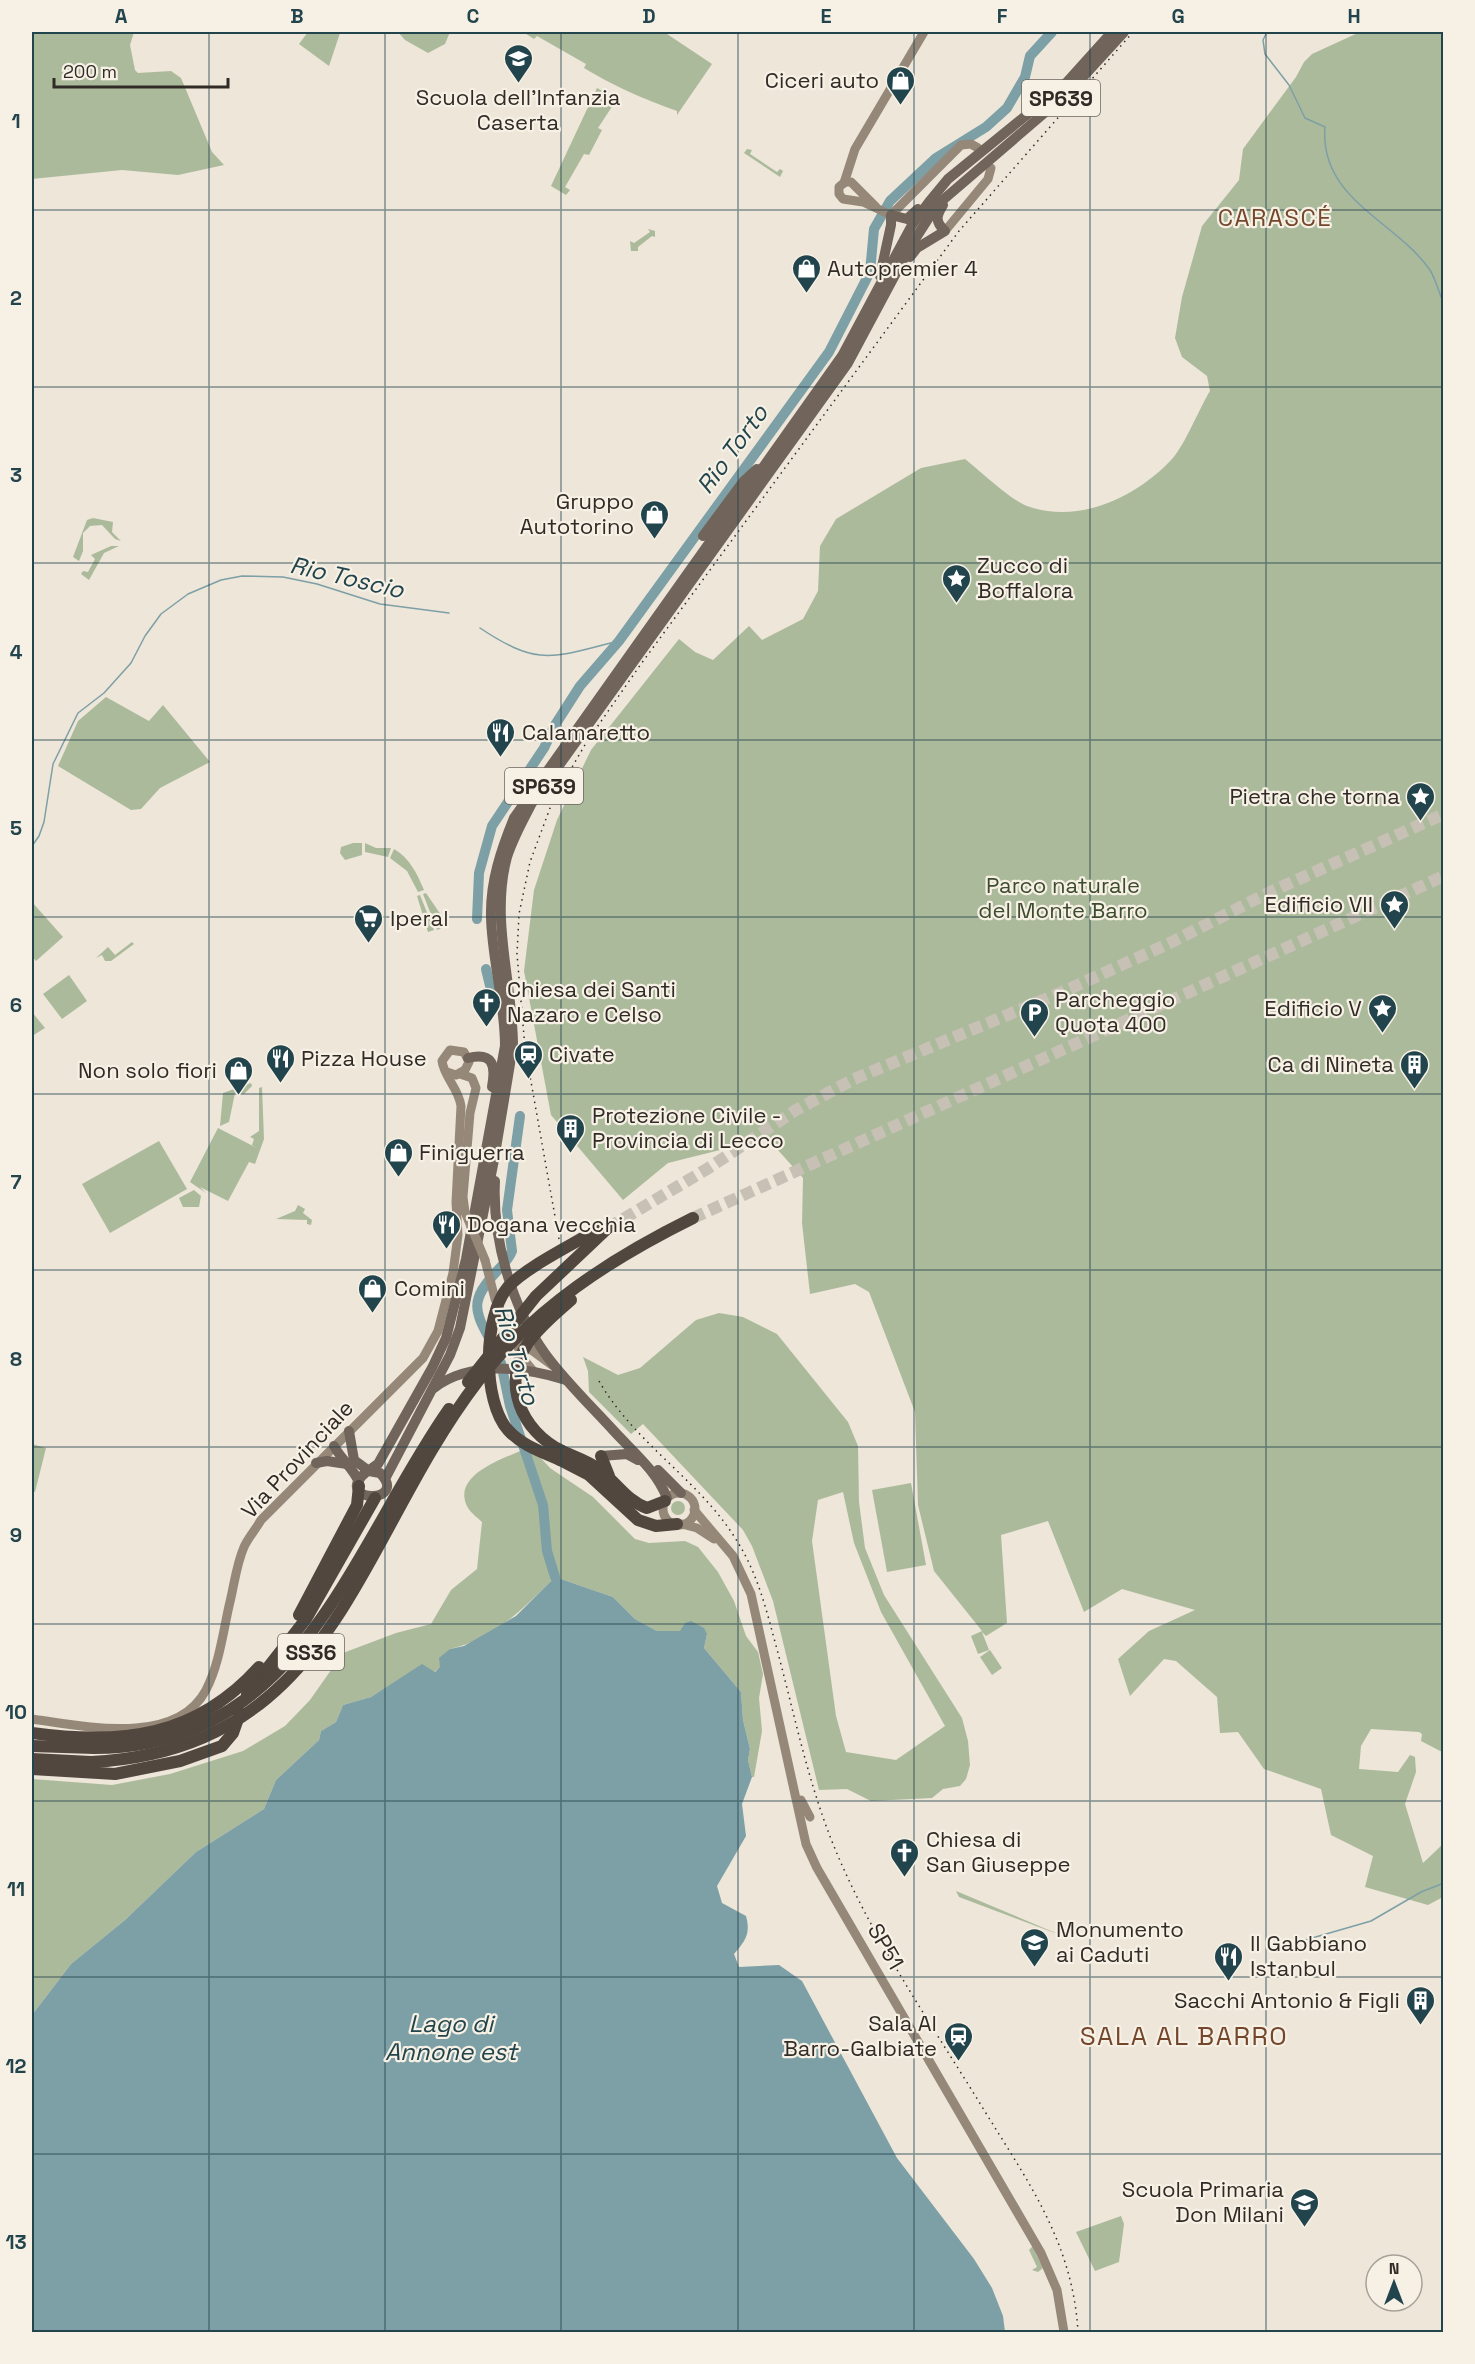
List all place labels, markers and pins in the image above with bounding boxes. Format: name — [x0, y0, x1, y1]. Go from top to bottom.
school or university icon: Scuola dell’Infanzia Caserta — [502, 42, 534, 84]
shop icon: Ciceri auto — [884, 64, 916, 106]
place label: Ciceri auto — [765, 66, 879, 94]
place label: Scuola dell’Infanzia Caserta — [416, 83, 621, 136]
shop icon: Autopremier 4 — [790, 252, 822, 294]
place label: Autopremier 4 — [827, 254, 978, 282]
place label: Gruppo Autotorino — [520, 487, 634, 540]
shop icon: Gruppo Autotorino — [639, 498, 671, 540]
place label: Zucco di Boffalora — [977, 551, 1074, 604]
place icon: Zucco di Boffalora — [940, 562, 972, 604]
restaurant icon: Calamaretto — [485, 716, 517, 758]
place label: Calamaretto — [522, 718, 650, 746]
place icon: Pietra che torna — [1405, 780, 1437, 822]
place label: Pietra che torna — [1229, 782, 1400, 810]
place icon: Edificio VII — [1378, 888, 1410, 930]
place label: Edificio VII — [1265, 890, 1373, 918]
supermarket icon: Iperal — [353, 902, 385, 944]
place label: Iperal — [390, 904, 449, 932]
place label: Chiesa dei Santi Nazaro e Celso — [507, 975, 676, 1028]
place label: Parcheggio Quota 400 — [1055, 985, 1175, 1038]
church icon: Chiesa dei Santi Nazaro e Celso — [470, 986, 502, 1028]
place icon: Edificio V — [1367, 992, 1399, 1034]
place label: Edificio V — [1264, 994, 1362, 1022]
parking icon: Parcheggio Quota 400 — [1018, 996, 1050, 1038]
station icon: Civate — [512, 1038, 544, 1080]
place label: Civate — [549, 1040, 615, 1068]
restaurant icon: Pizza House — [264, 1042, 296, 1084]
place label: Pizza House — [301, 1044, 427, 1072]
building icon: Ca di Nineta — [1399, 1048, 1431, 1090]
place label: Ca di Nineta — [1268, 1050, 1394, 1078]
shop icon: Non solo fiori — [222, 1054, 254, 1096]
place label: Non solo fiori — [78, 1056, 217, 1084]
place label: Protezione Civile - Provincia di Lecco — [592, 1101, 784, 1154]
building icon: Protezione Civile - Provincia di Lecco — [555, 1112, 587, 1154]
shop icon: Finiguerra — [382, 1136, 414, 1178]
place label: Finiguerra — [419, 1138, 525, 1166]
restaurant icon: Dogana vecchia — [430, 1208, 462, 1250]
place label: Dogana vecchia — [467, 1210, 636, 1238]
shop icon: Comini — [357, 1272, 389, 1314]
place label: Comini — [394, 1274, 465, 1302]
place label: Chiesa di San Giuseppe — [926, 1825, 1071, 1878]
church icon: Chiesa di San Giuseppe — [889, 1836, 921, 1878]
place label: Monumento ai Caduti — [1056, 1915, 1184, 1968]
school or university icon: Monumento ai Caduti — [1019, 1926, 1051, 1968]
place label: Il Gabbiano Istanbul — [1250, 1929, 1367, 1982]
restaurant icon: Il Gabbiano Istanbul — [1213, 1940, 1245, 1982]
building icon: Sacchi Antonio & Figli — [1405, 1984, 1437, 2026]
place label: Sacchi Antonio & Figli — [1174, 1986, 1400, 2014]
place label: Sala Al Barro-Galbiate — [783, 2009, 937, 2062]
station icon: Sala Al Barro-Galbiate — [942, 2020, 974, 2062]
place label: Scuola Primaria Don Milani — [1122, 2175, 1284, 2228]
school or university icon: Scuola Primaria Don Milani — [1289, 2186, 1321, 2228]

